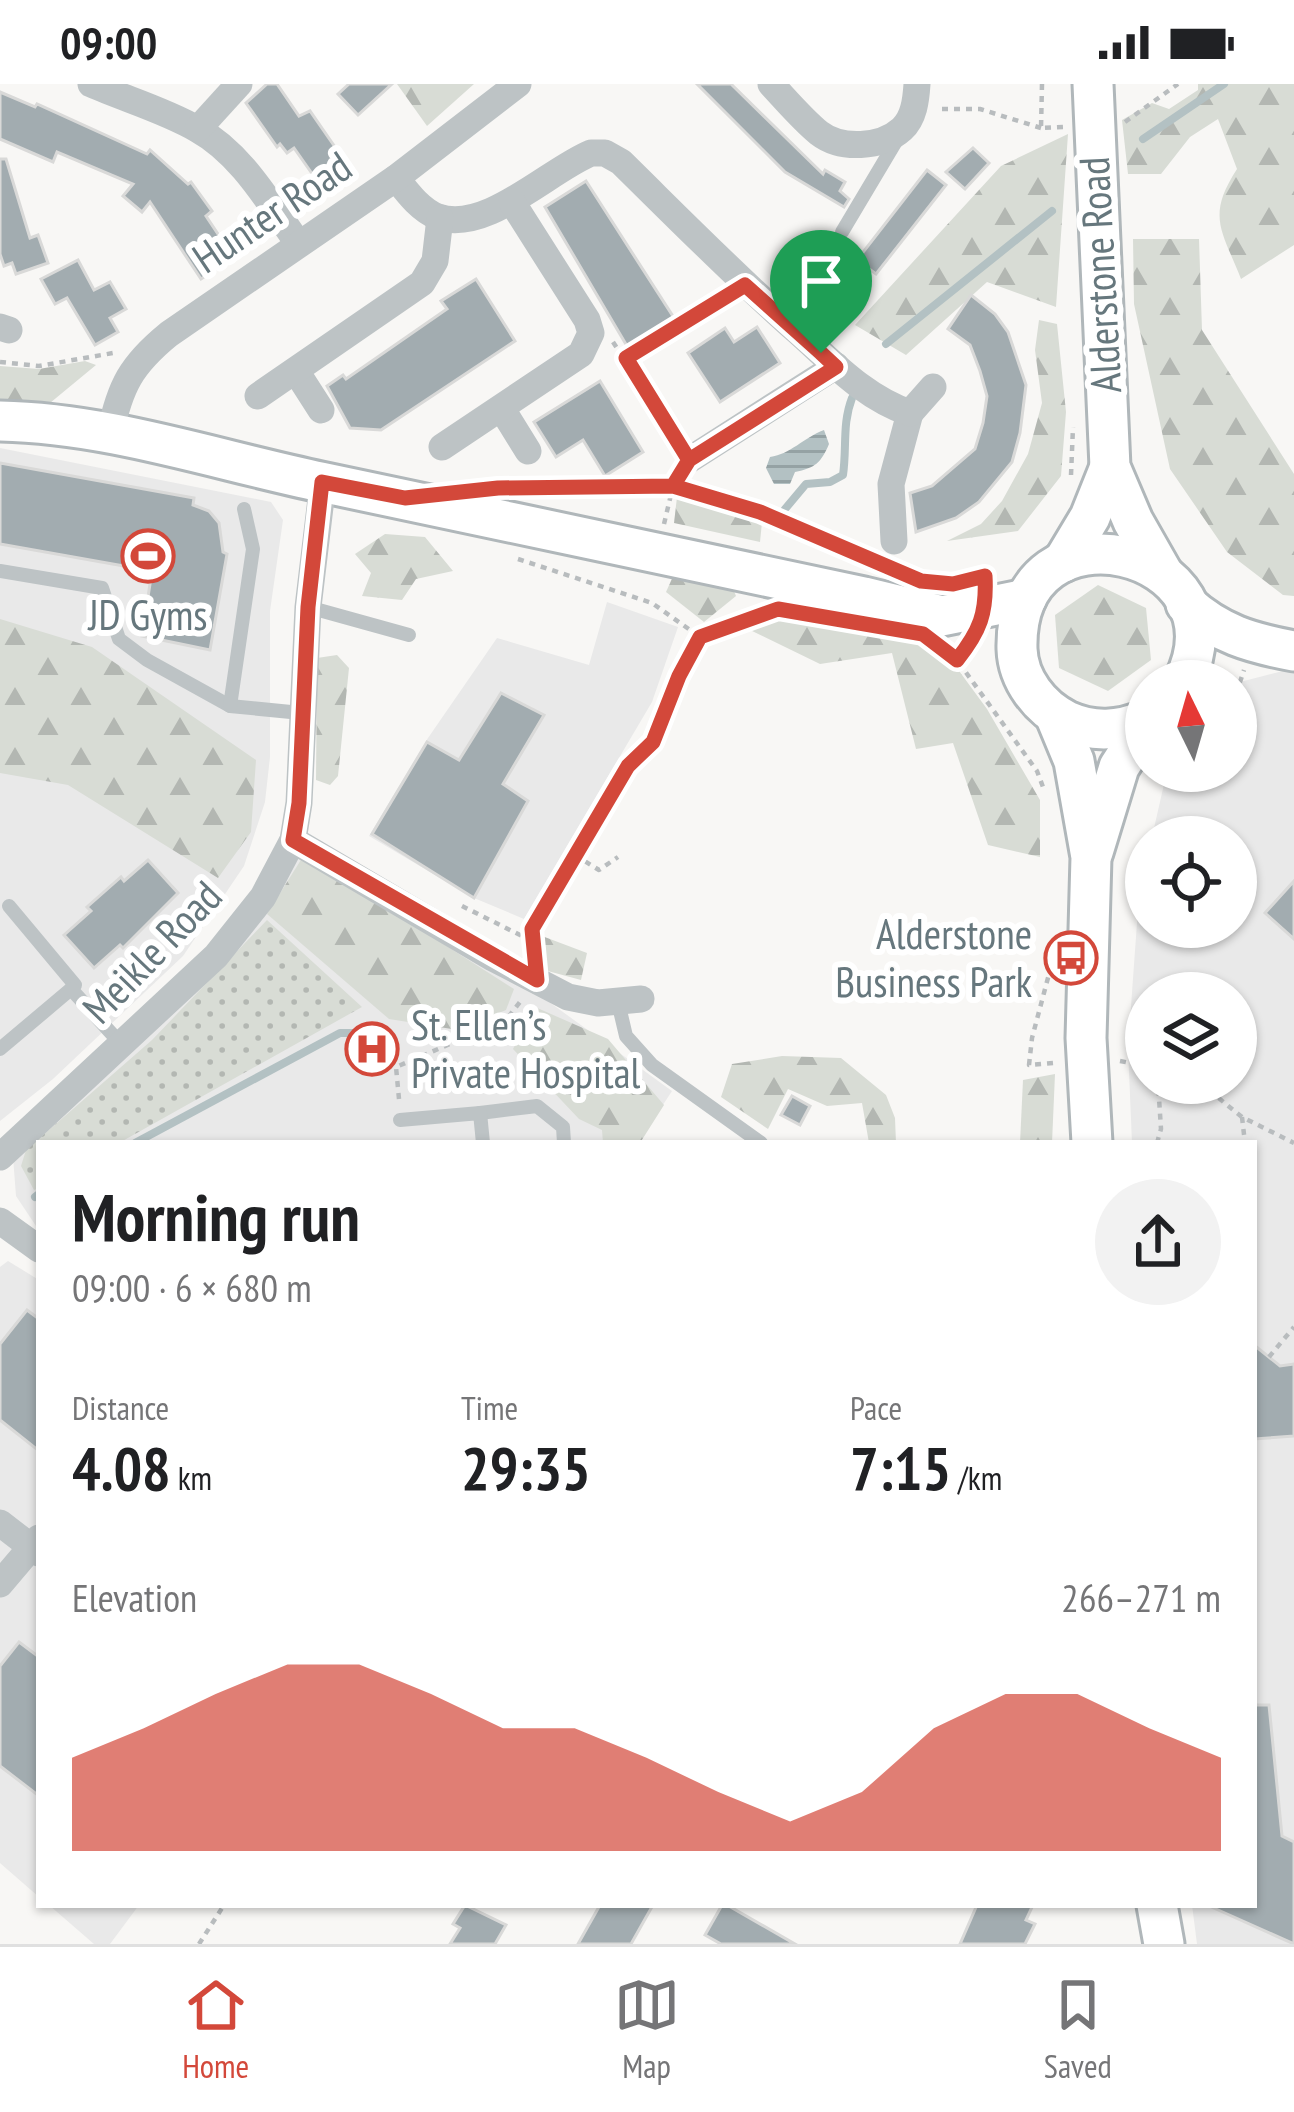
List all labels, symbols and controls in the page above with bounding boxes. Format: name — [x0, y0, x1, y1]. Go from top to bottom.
text: 09:00 — [60, 13, 157, 71]
street label: Hunter Road — [182, 139, 362, 285]
street label: Alderstone Road — [1066, 155, 1133, 395]
pin — [770, 230, 872, 353]
icon: arrive — [788, 248, 854, 314]
sports icon: JD Gyms — [120, 528, 176, 584]
place label: JD Gyms — [86, 587, 208, 642]
north arrow — [1125, 660, 1257, 792]
map controls — [1125, 660, 1257, 1104]
button: locate — [1125, 816, 1257, 948]
street label: Meikle Road — [70, 869, 233, 1034]
place label: Alderstone Business Park — [835, 906, 1032, 1009]
bus stop icon: Alderstone Business Park — [1043, 930, 1099, 986]
button: layers — [1125, 972, 1257, 1104]
place label: St. Ellen’s Private Hospital — [411, 997, 641, 1100]
hospital icon: St. Ellen’s Private Hospital — [344, 1021, 400, 1077]
text: Morning run — [72, 1174, 360, 1259]
button: share — [1095, 1179, 1221, 1305]
text: 09:00 · 6 × 680 m — [72, 1262, 312, 1313]
text: Distance — [72, 1386, 169, 1429]
text: Time — [461, 1386, 518, 1429]
text: Pace — [850, 1386, 902, 1429]
text: 4.08 — [72, 1429, 171, 1507]
text: 29:35 — [461, 1429, 591, 1507]
text: 7:15 — [850, 1429, 951, 1507]
text: km — [171, 1456, 212, 1499]
text: /km — [951, 1456, 1002, 1499]
text: Elevation — [72, 1572, 197, 1623]
text: 266–271 m — [1061, 1572, 1221, 1623]
tab: Home — [182, 1972, 249, 2087]
tab: Map — [614, 1972, 680, 2087]
tab: Saved — [1044, 1972, 1112, 2087]

